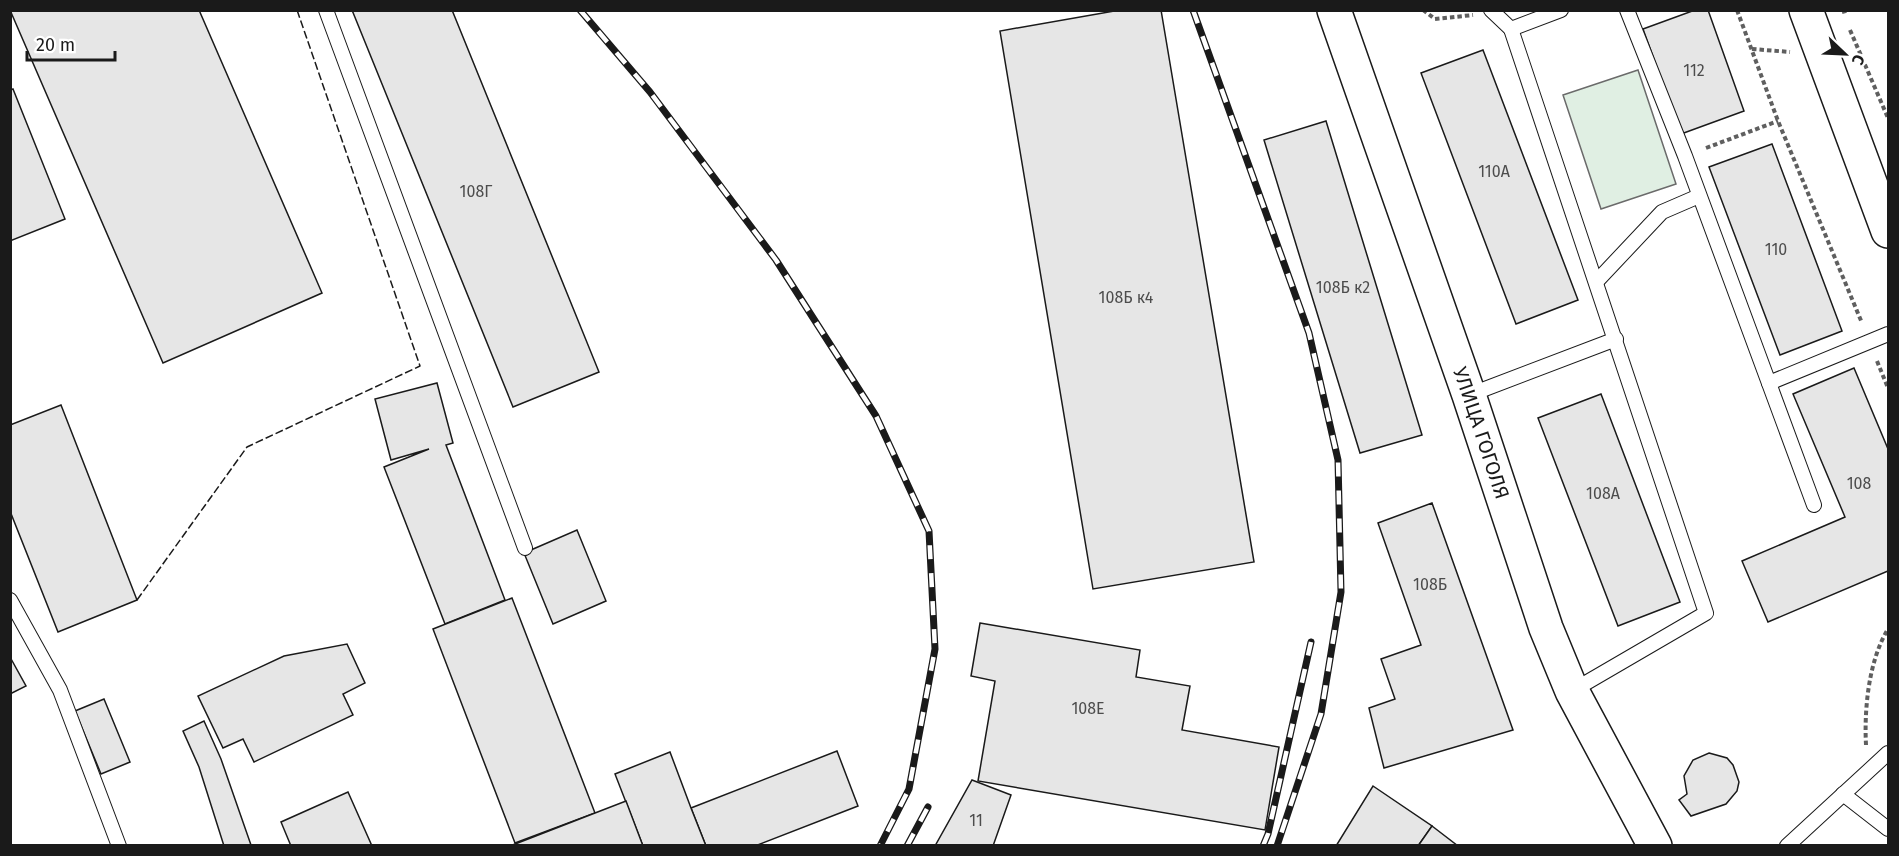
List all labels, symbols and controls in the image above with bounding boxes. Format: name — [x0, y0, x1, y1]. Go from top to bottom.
scale bar — [27, 24, 116, 62]
north arrow — [1815, 24, 1875, 84]
text: 20 m — [36, 34, 75, 56]
text: С — [1847, 52, 1869, 68]
house number: 112 — [1683, 61, 1705, 80]
house number: 110А — [1478, 162, 1511, 181]
house number: 108Г — [460, 182, 492, 201]
house number: 110 — [1765, 240, 1787, 259]
house number: 108Б к2 — [1316, 278, 1370, 297]
house number: 108Б к4 — [1099, 288, 1154, 307]
street label: УЛИЦА ГОГОЛЯ — [1448, 364, 1515, 502]
house number: 108 — [1847, 474, 1872, 493]
house number: 108А — [1586, 484, 1621, 503]
house number: 108Б — [1413, 575, 1447, 594]
house number: 108Е — [1071, 699, 1105, 718]
house number: 11 — [969, 811, 983, 830]

